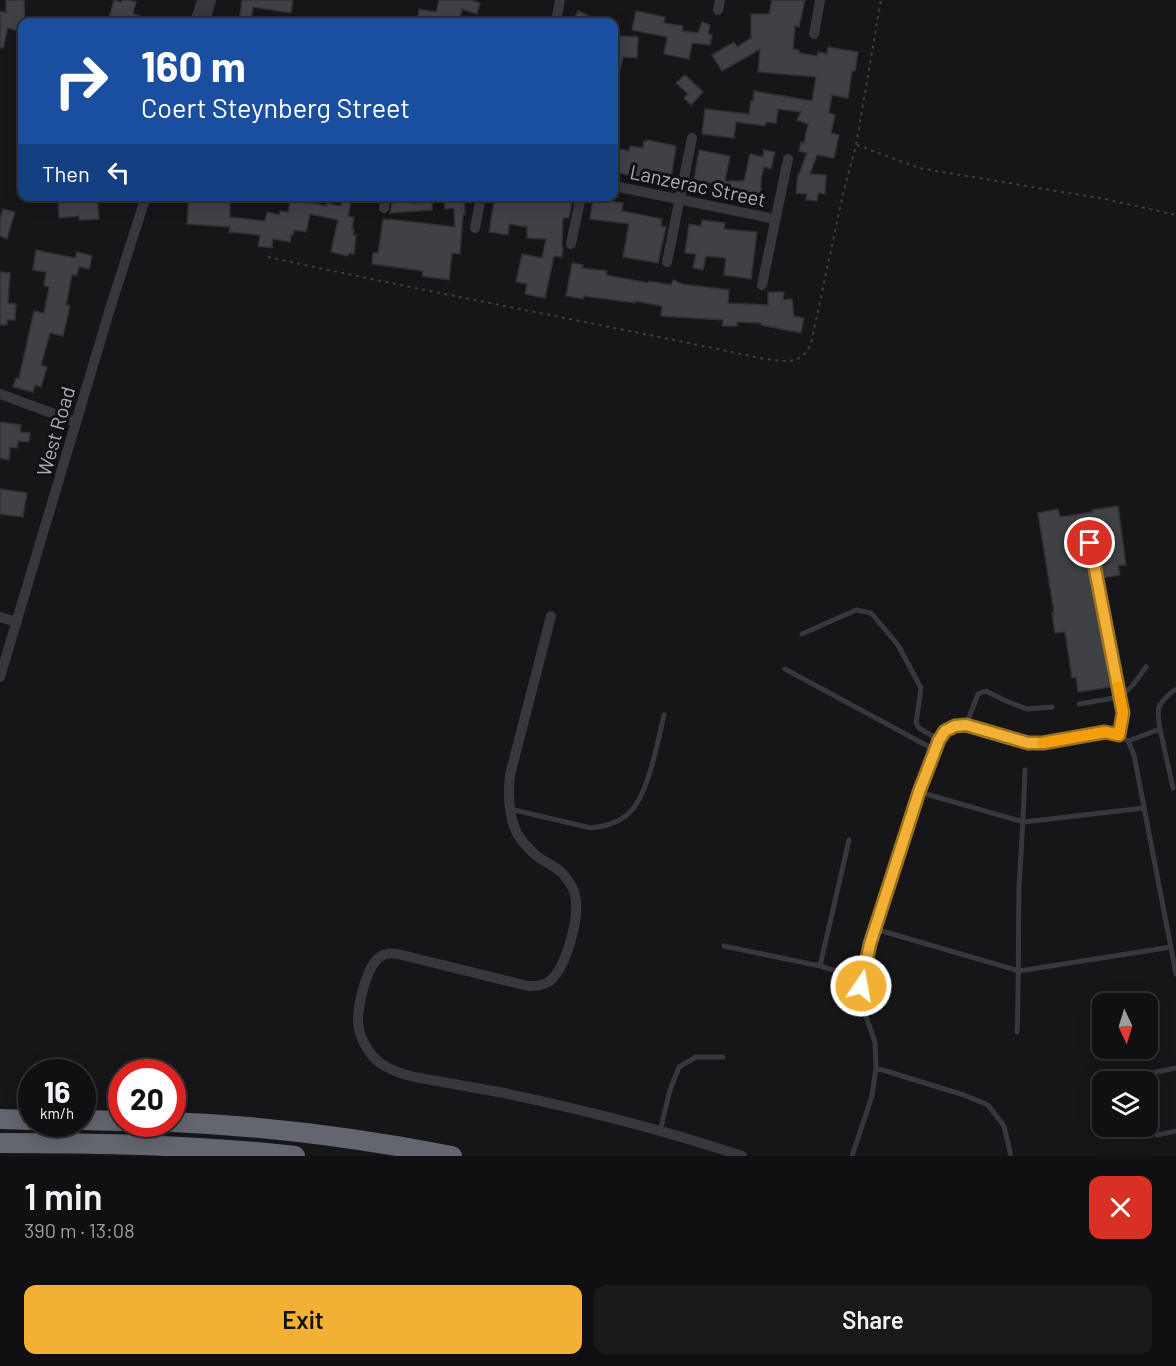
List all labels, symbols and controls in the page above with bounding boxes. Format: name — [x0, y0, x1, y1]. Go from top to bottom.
text: 160 m — [141, 40, 246, 90]
icon: right — [42, 42, 120, 120]
text: Coert Steynberg Street — [141, 91, 410, 123]
icon: left — [102, 156, 135, 189]
street label: Lanzerac Street — [628, 159, 768, 211]
text: Then — [42, 160, 90, 186]
street label: West Road — [31, 383, 79, 479]
pin — [1064, 517, 1115, 568]
icon: arrive — [1073, 526, 1106, 559]
position arrow — [829, 954, 893, 1018]
north arrow — [1092, 993, 1158, 1059]
map controls — [1092, 993, 1158, 1137]
speed limit sign: 20 — [108, 1059, 186, 1137]
button: layers — [1092, 1071, 1158, 1137]
text: 16 — [44, 1073, 70, 1109]
text: km/h — [40, 1104, 74, 1122]
text: 1 min — [24, 1174, 103, 1217]
button: close — [1089, 1176, 1152, 1239]
text: 390 m · 13:08 — [24, 1218, 135, 1242]
button: Exit — [24, 1285, 582, 1354]
button: Share — [594, 1285, 1152, 1354]

